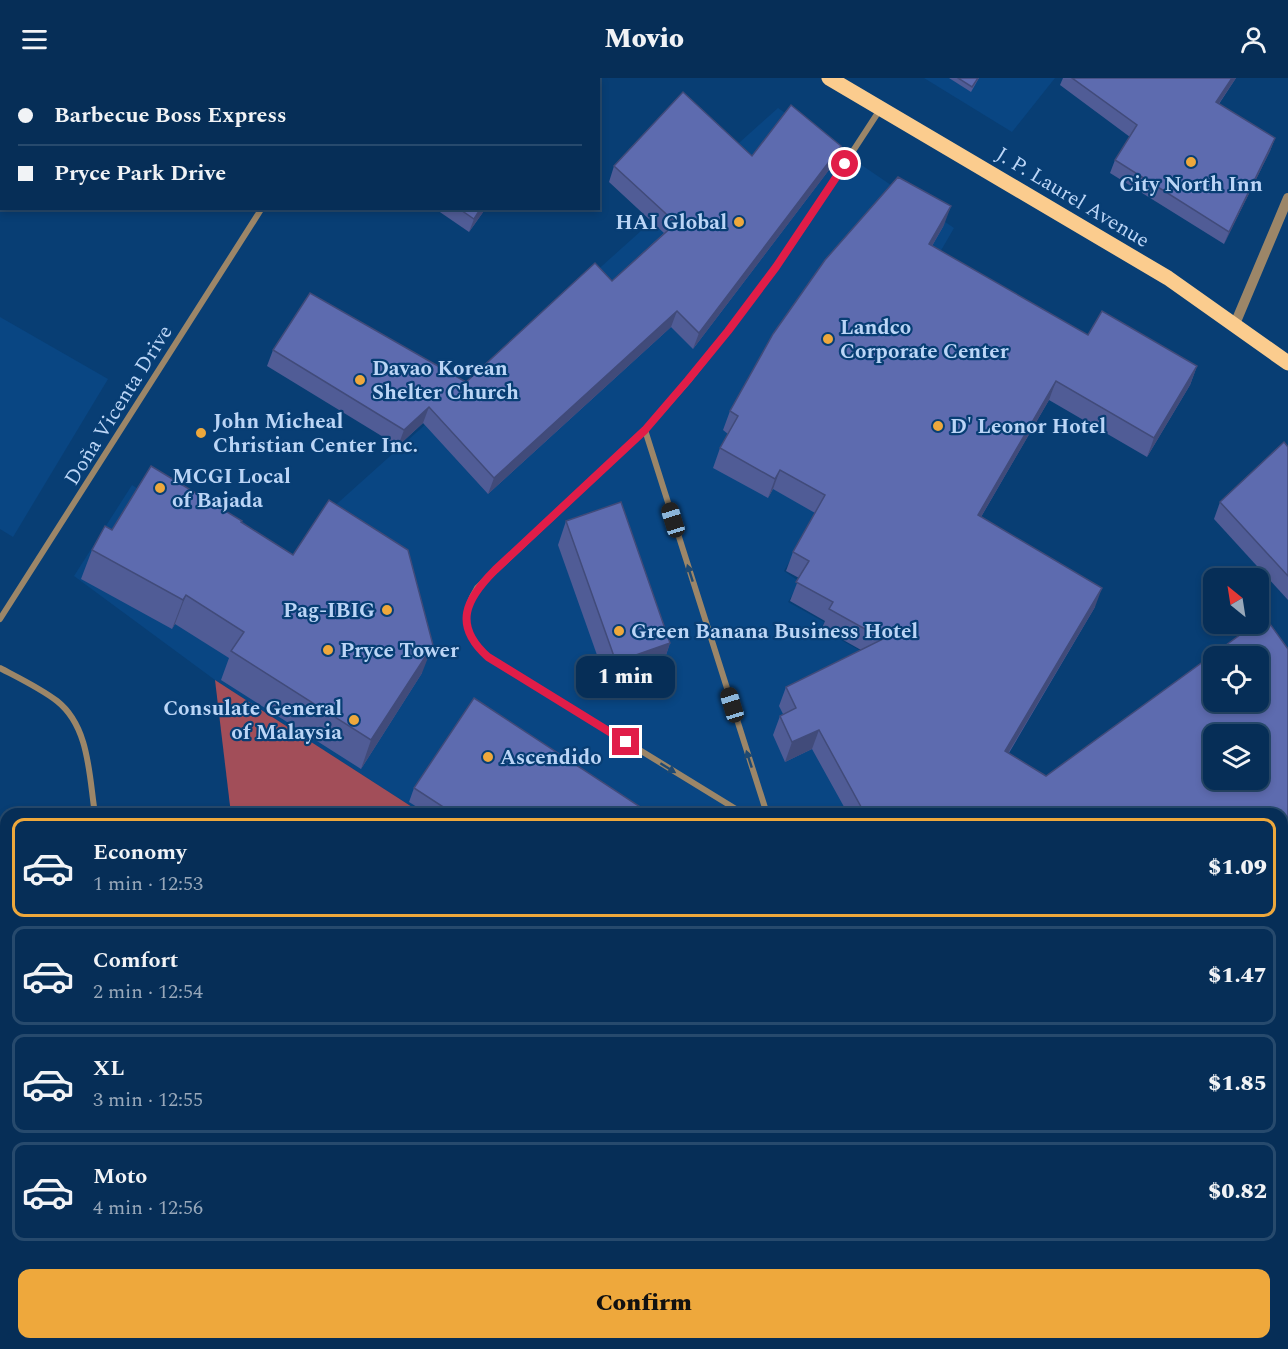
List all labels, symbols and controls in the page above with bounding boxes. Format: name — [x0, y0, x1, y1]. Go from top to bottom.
text: Movio — [604, 18, 684, 60]
icon: menu — [18, 23, 51, 56]
icon: person — [1237, 23, 1270, 56]
text: Barbecue Boss Express — [54, 99, 287, 132]
street label: J. P. Laurel Avenue — [989, 139, 1156, 257]
route start — [831, 150, 858, 177]
marker: City North Inn — [1184, 155, 1198, 169]
text: Pryce Park Drive — [54, 157, 226, 190]
place label: City North Inn — [1119, 169, 1263, 201]
place label: HAI Global — [615, 207, 727, 239]
marker: HAI Global — [732, 215, 746, 229]
place label: Landco Corporate Center — [840, 312, 1009, 368]
street label: Doña Vicenta Drive — [56, 319, 181, 492]
marker: Landco Corporate Center — [821, 332, 835, 346]
place label: Davao Korean Shelter Church — [372, 353, 519, 409]
marker: Davao Korean Shelter Church — [353, 373, 367, 387]
place label: John Micheal Christian Center Inc. — [213, 406, 418, 462]
place label: D' Leonor Hotel — [950, 411, 1106, 443]
marker: D' Leonor Hotel — [931, 419, 945, 433]
marker: John Micheal Christian Center Inc. — [194, 426, 208, 440]
place label: MCGI Local of Bajada — [172, 461, 291, 517]
marker: MCGI Local of Bajada — [153, 481, 167, 495]
car — [659, 500, 687, 540]
one-way arrow — [685, 564, 694, 582]
north arrow — [1203, 568, 1269, 634]
map controls — [1203, 568, 1269, 790]
place label: Pag-IBIG — [283, 595, 375, 627]
marker: Pag-IBIG — [380, 603, 394, 617]
place label: Green Banana Business Hotel — [631, 616, 918, 648]
marker: Green Banana Business Hotel — [612, 624, 626, 638]
place label: Pryce Tower — [340, 635, 459, 667]
marker: Pryce Tower — [321, 643, 335, 657]
button: locate — [1203, 646, 1269, 712]
callout: 1 min — [576, 655, 676, 697]
text: 1 min — [598, 662, 653, 692]
car — [718, 685, 746, 725]
place label: Consulate General of Malaysia — [163, 693, 342, 749]
marker: Consulate General of Malaysia — [347, 713, 361, 727]
button: layers — [1203, 724, 1269, 790]
route end — [612, 728, 639, 755]
place label: Ascendido — [500, 742, 602, 774]
marker: Ascendido — [481, 750, 495, 764]
one-way arrow — [744, 750, 754, 768]
one-way arrow — [660, 762, 676, 773]
text: Economy — [93, 836, 186, 869]
icon: car — [21, 841, 75, 895]
text: $1.09 — [1208, 851, 1267, 884]
text: 1 min · 12:53 — [93, 869, 203, 899]
text: Comfort — [93, 944, 178, 977]
icon: car — [21, 949, 75, 1003]
text: $1.47 — [1208, 959, 1267, 992]
text: 2 min · 12:54 — [93, 977, 203, 1007]
text: XL — [93, 1052, 124, 1085]
icon: car — [21, 1057, 75, 1111]
text: $1.85 — [1208, 1067, 1267, 1100]
text: 3 min · 12:55 — [93, 1085, 203, 1115]
text: Moto — [93, 1160, 147, 1193]
icon: car — [21, 1165, 75, 1219]
text: $0.82 — [1208, 1175, 1267, 1208]
text: 4 min · 12:56 — [93, 1193, 203, 1223]
button: Confirm — [18, 1269, 1270, 1338]

